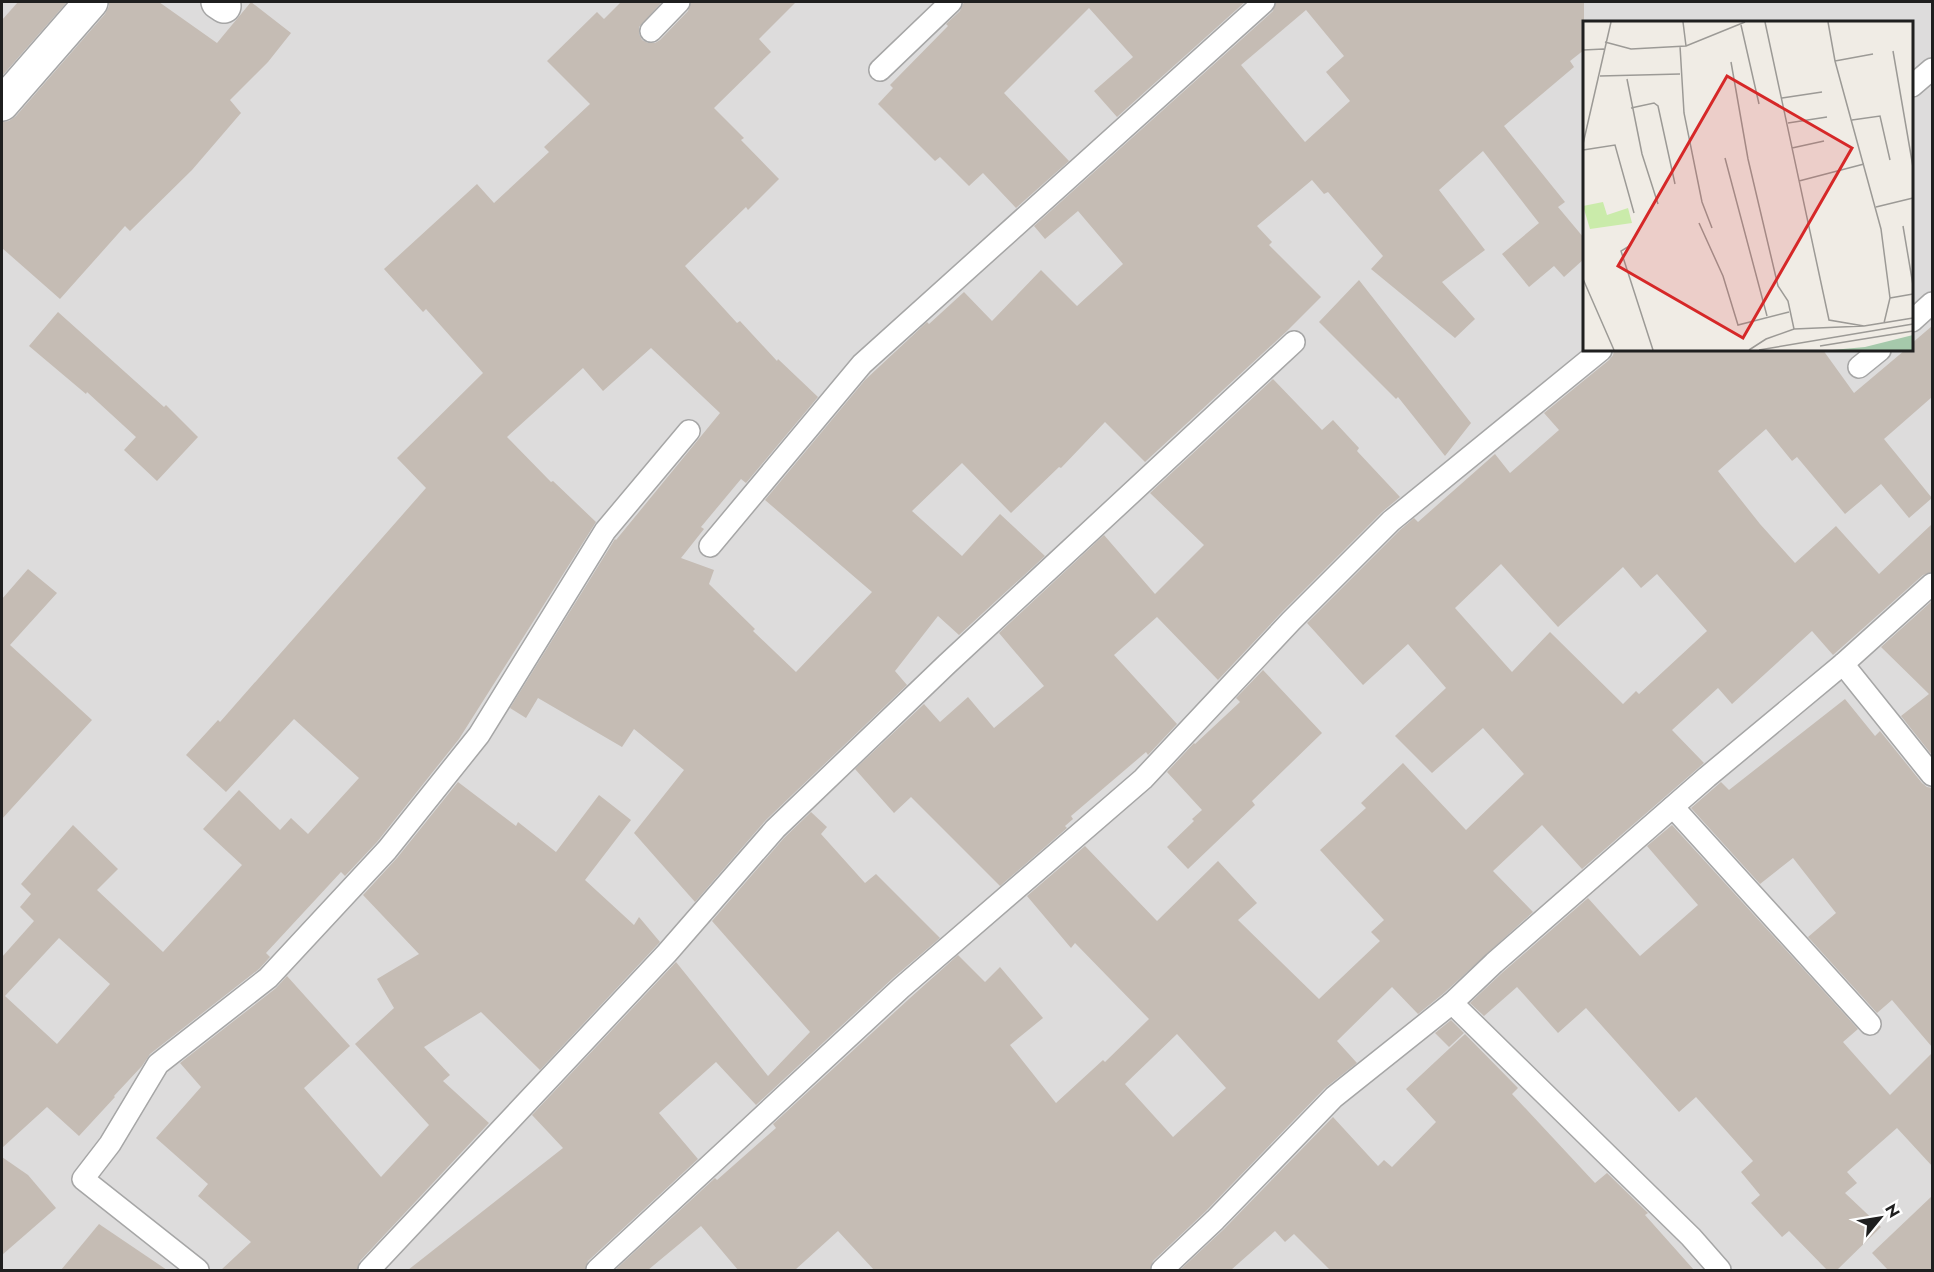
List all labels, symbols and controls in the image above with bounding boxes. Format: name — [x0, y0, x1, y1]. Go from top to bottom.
inset map — [1583, 21, 1913, 351]
north arrow — [1850, 1188, 1910, 1248]
text: N — [1879, 1199, 1906, 1222]

